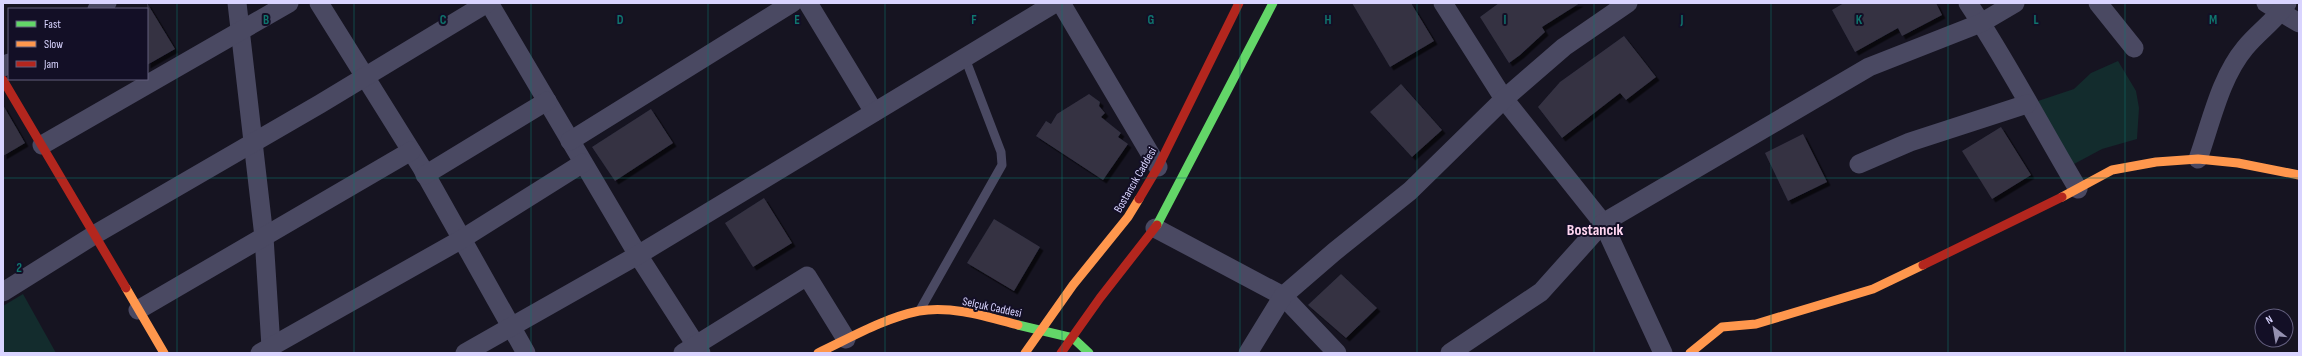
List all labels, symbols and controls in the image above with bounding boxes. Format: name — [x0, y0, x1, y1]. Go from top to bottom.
legend — [8, 8, 148, 80]
text: B — [263, 12, 269, 28]
text: C — [440, 12, 447, 28]
text: D — [617, 12, 624, 28]
text: E — [794, 12, 800, 28]
text: F — [971, 12, 977, 28]
text: G — [1148, 12, 1155, 28]
text: H — [1325, 12, 1332, 28]
text: I — [1504, 12, 1507, 28]
text: J — [1680, 12, 1684, 28]
text: K — [1856, 12, 1863, 28]
text: L — [2033, 12, 2039, 28]
text: M — [2209, 12, 2217, 28]
text: Fast — [44, 17, 61, 32]
text: Slow — [44, 37, 63, 52]
text: Jam — [43, 57, 59, 72]
street label: Bostancık Caddesi — [1111, 145, 1160, 216]
district label: Bostancık — [1567, 221, 1623, 240]
text: 2 — [16, 260, 22, 276]
street label: Selçuk Caddesi — [961, 294, 1023, 321]
north arrow — [2254, 308, 2294, 348]
text: N — [2263, 313, 2275, 327]

